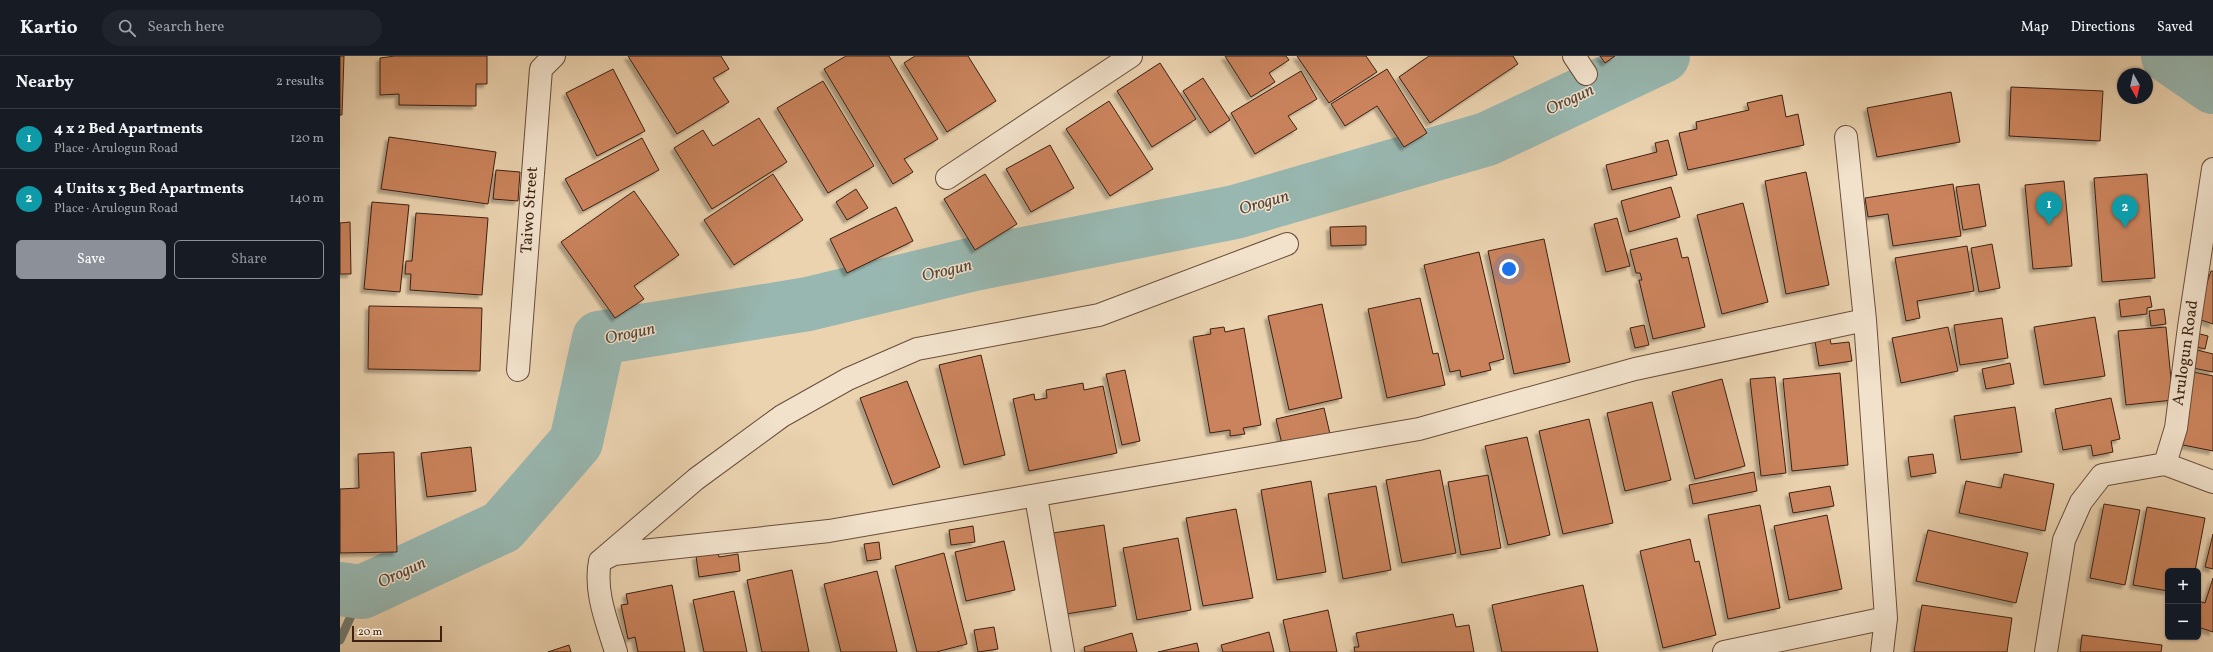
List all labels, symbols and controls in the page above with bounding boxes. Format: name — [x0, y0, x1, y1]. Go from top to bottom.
search box — [102, 10, 382, 46]
text: Kartio — [20, 15, 78, 41]
icon: search — [116, 17, 138, 39]
text: Search here — [148, 17, 224, 38]
text: Map — [2021, 18, 2049, 37]
text: Directions — [2071, 18, 2135, 37]
text: Saved — [2157, 18, 2193, 37]
north arrow — [2117, 68, 2153, 104]
text: Nearby — [16, 71, 74, 94]
text: 2 results — [276, 73, 324, 91]
water label: Orogun — [1542, 79, 1598, 121]
text: 4 x 2 Bed Apartments — [54, 119, 203, 140]
text: 1 — [26, 130, 32, 148]
text: 120 m — [290, 130, 324, 148]
text: Place · Arulogun Road — [54, 140, 178, 158]
street label: Taiwo Street — [516, 165, 544, 254]
text: 4 Units x 3 Bed Apartments — [54, 179, 244, 200]
water label: Orogun — [1236, 185, 1292, 221]
text: 2 — [26, 190, 32, 208]
text: 140 m — [290, 190, 324, 208]
pin: 1 — [2036, 192, 2062, 225]
pin: 2 — [2112, 195, 2138, 228]
text: Place · Arulogun Road — [54, 200, 178, 218]
button: Save — [16, 240, 166, 279]
button: Share — [174, 240, 324, 279]
water label: Orogun — [919, 254, 975, 288]
your location — [1499, 259, 1519, 279]
street label: Arulogun Road — [2168, 299, 2204, 407]
water label: Orogun — [603, 317, 658, 351]
water label: Orogun — [374, 552, 430, 594]
map controls — [2165, 568, 2201, 640]
button: + — [2165, 568, 2201, 604]
button: − — [2165, 604, 2201, 640]
scale bar — [352, 624, 442, 643]
text: 20 m — [358, 625, 382, 640]

